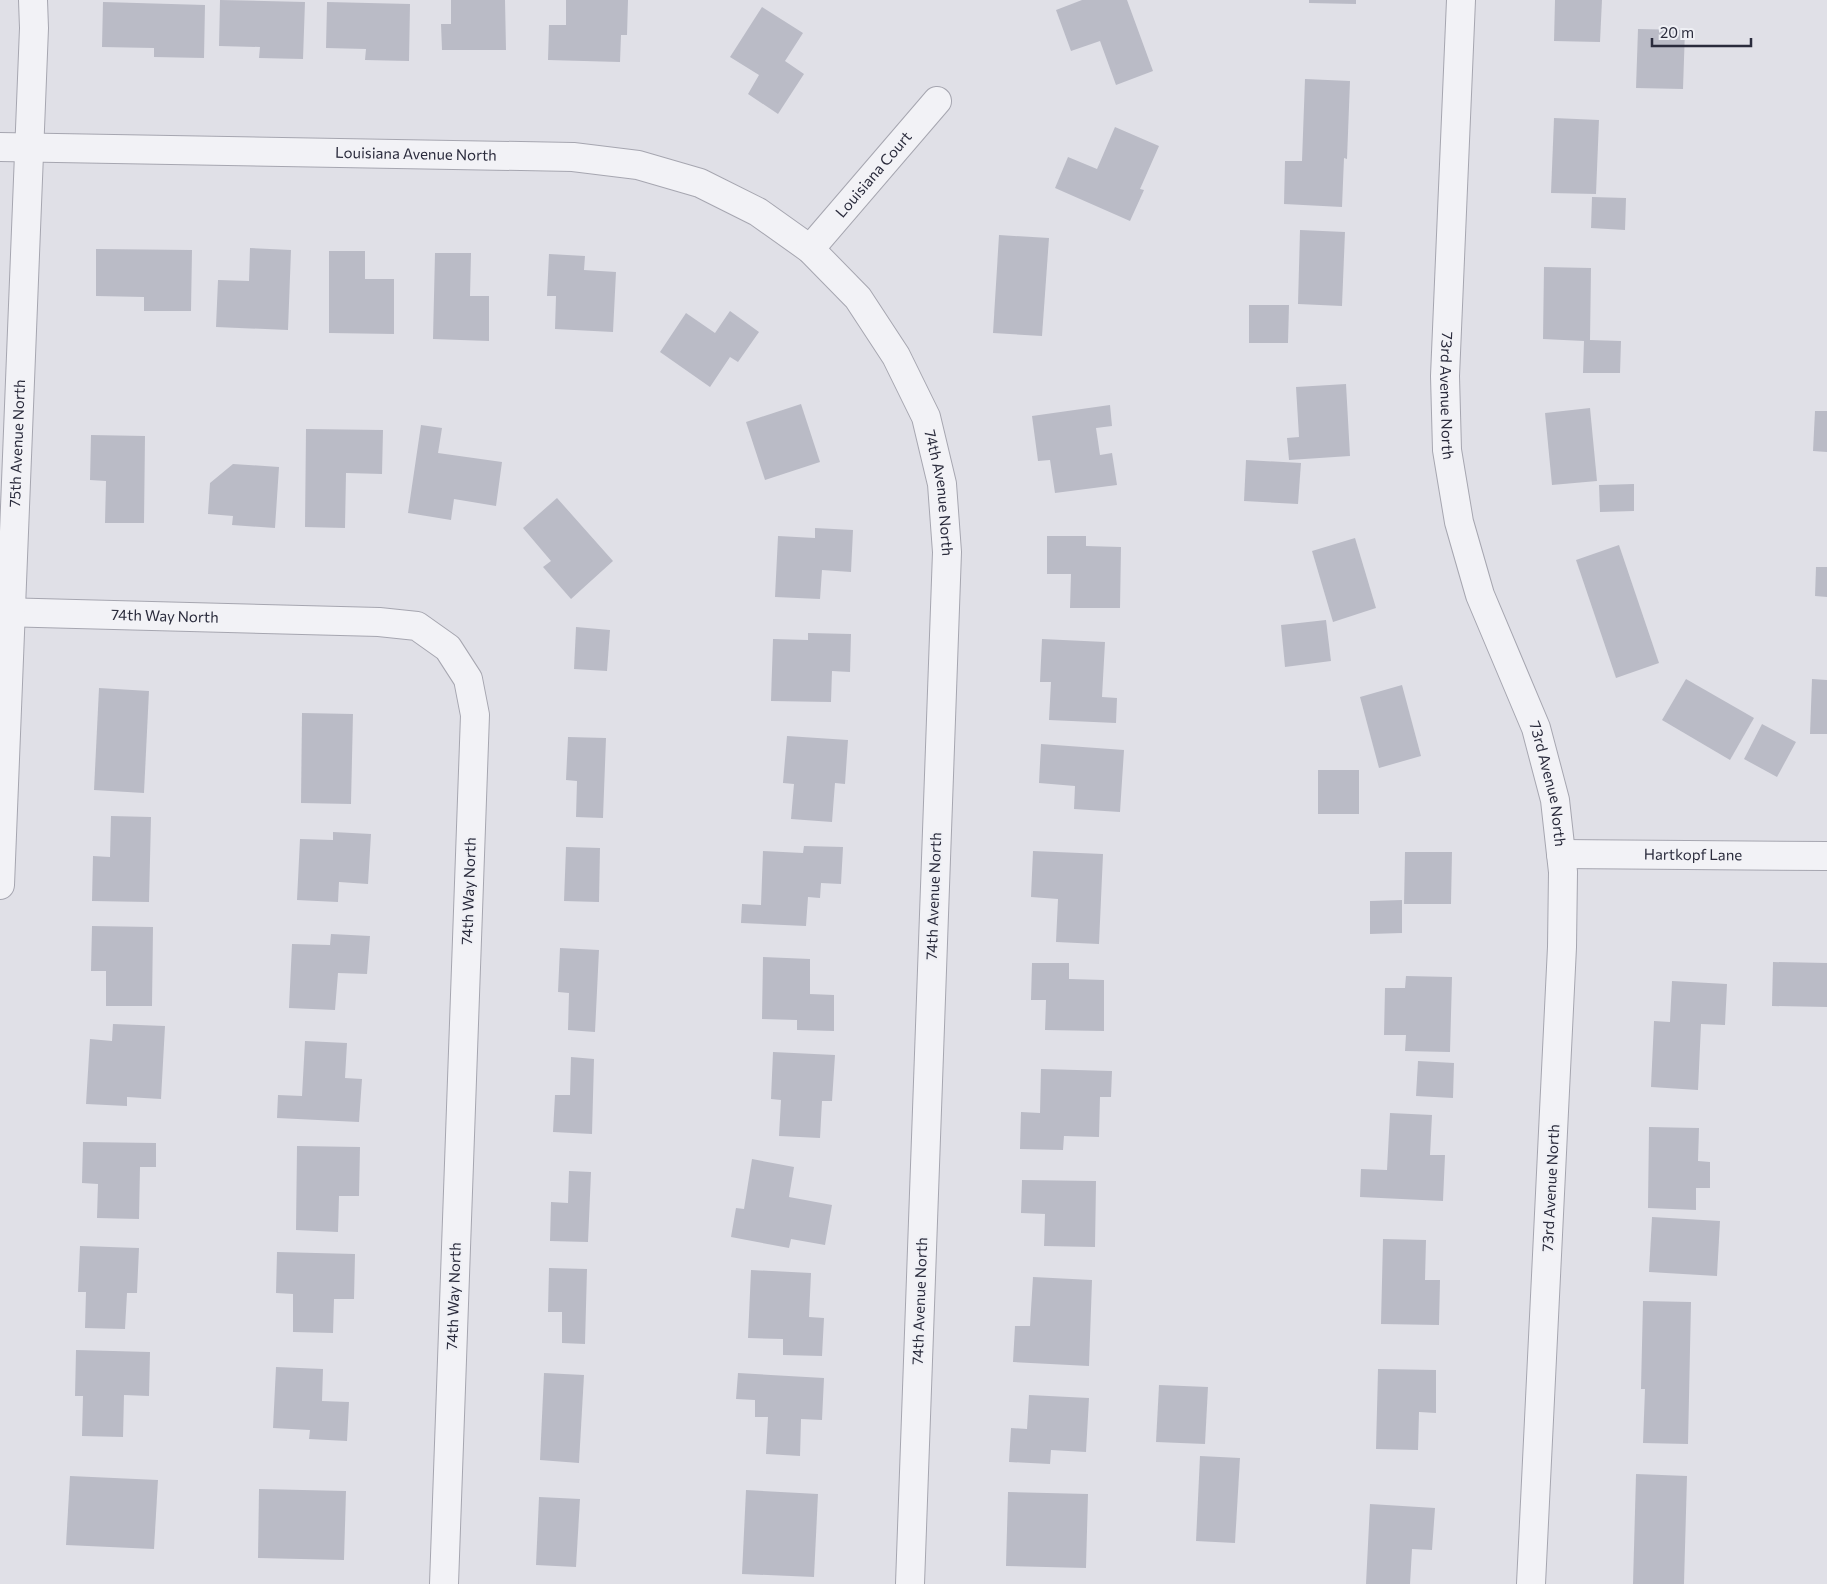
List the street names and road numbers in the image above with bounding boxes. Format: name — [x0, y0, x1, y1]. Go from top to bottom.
street label: Louisiana Court — [831, 127, 915, 221]
street label: Louisiana Avenue North — [335, 143, 497, 164]
street label: 73rd Avenue North — [1437, 331, 1458, 461]
street label: 75th Avenue North — [5, 379, 28, 508]
street label: 74th Avenue North — [921, 428, 957, 557]
street label: 74th Way North — [111, 605, 219, 626]
street label: 73rd Avenue North — [1526, 718, 1570, 847]
street label: 74th Avenue North — [922, 832, 944, 960]
street label: 74th Way North — [457, 837, 479, 945]
street label: Hartkopf Lane — [1644, 845, 1742, 863]
street label: 73rd Avenue North — [1538, 1124, 1562, 1252]
street label: 74th Avenue North — [908, 1237, 930, 1365]
street label: 74th Way North — [442, 1242, 464, 1350]

